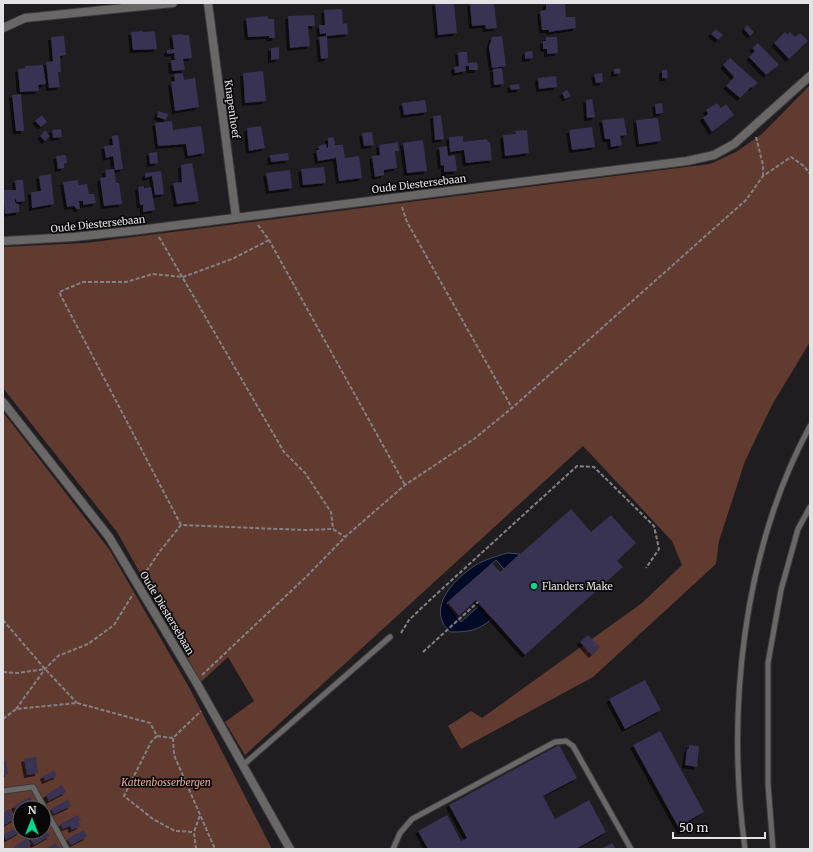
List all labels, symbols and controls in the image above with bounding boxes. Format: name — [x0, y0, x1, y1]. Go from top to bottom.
street label: Knapenhoef — [221, 79, 243, 140]
street label: Oude Diestersebaan — [371, 172, 467, 196]
street label: Oude Diestersebaan — [50, 213, 146, 235]
street label: Oude Diestersebaan — [137, 569, 197, 657]
place label: Flanders Make — [542, 580, 613, 593]
marker: Flanders Make — [529, 581, 539, 591]
park label: Kattenbosserbergen — [120, 776, 211, 789]
north arrow — [12, 800, 52, 840]
text: N — [28, 803, 37, 817]
scale bar — [673, 814, 765, 840]
text: 50 m — [679, 820, 708, 835]

